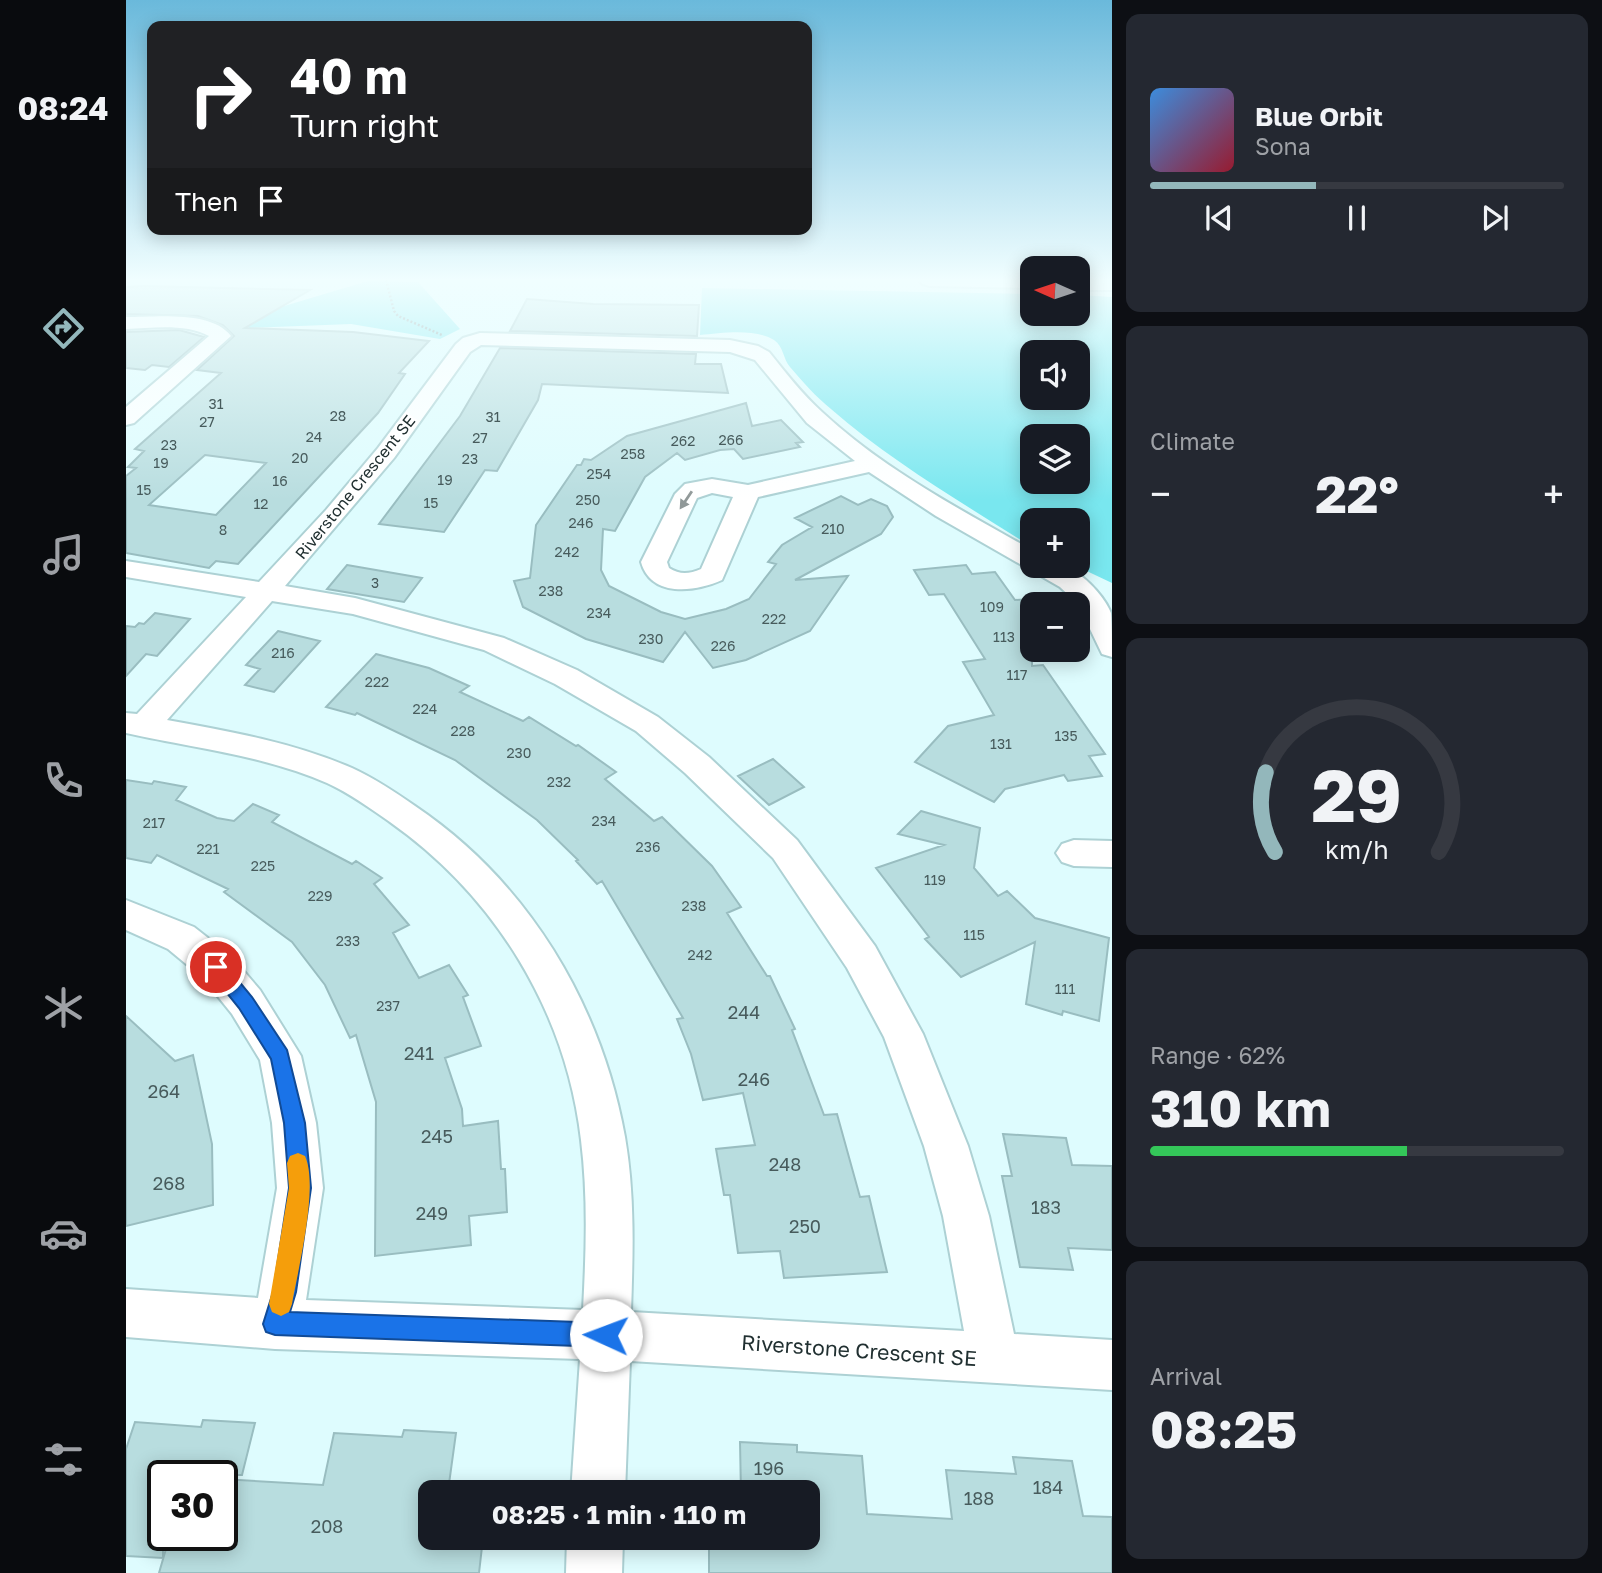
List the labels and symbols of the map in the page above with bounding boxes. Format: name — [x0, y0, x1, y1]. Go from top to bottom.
north arrow — [1020, 256, 1090, 326]
house number: 31 — [209, 395, 224, 412]
house number: 28 — [330, 407, 346, 424]
house number: 31 — [486, 408, 501, 425]
street label: Riverstone Crescent SE — [291, 411, 419, 563]
house number: 27 — [199, 413, 215, 430]
house number: 24 — [306, 428, 322, 445]
house number: 27 — [472, 429, 488, 446]
house number: 266 — [718, 431, 744, 448]
house number: 262 — [671, 432, 695, 449]
house number: 23 — [161, 436, 177, 453]
house number: 258 — [621, 445, 645, 462]
house number: 20 — [292, 449, 308, 466]
house number: 23 — [462, 450, 478, 467]
house number: 19 — [153, 454, 169, 471]
house number: 254 — [587, 465, 611, 482]
house number: 19 — [437, 471, 453, 488]
house number: 16 — [272, 472, 288, 489]
house number: 15 — [137, 481, 151, 498]
one-way arrow — [680, 490, 693, 510]
house number: 250 — [576, 491, 600, 508]
house number: 15 — [424, 494, 438, 511]
house number: 12 — [254, 495, 268, 512]
house number: 246 — [568, 514, 594, 531]
house number: 210 — [821, 520, 845, 537]
house number: 8 — [219, 521, 227, 538]
house number: 242 — [555, 543, 579, 560]
house number: 3 — [371, 574, 379, 591]
house number: 238 — [539, 582, 563, 599]
house number: 109 — [980, 598, 1004, 615]
house number: 234 — [587, 604, 611, 621]
house number: 222 — [762, 610, 786, 627]
house number: 113 — [993, 628, 1015, 645]
house number: 230 — [639, 630, 664, 647]
house number: 226 — [711, 637, 735, 654]
house number: 216 — [271, 644, 295, 661]
house number: 117 — [1007, 666, 1028, 683]
house number: 222 — [365, 673, 389, 690]
house number: 224 — [413, 700, 437, 717]
house number: 228 — [451, 722, 475, 739]
house number: 135 — [1054, 727, 1078, 744]
house number: 131 — [990, 735, 1012, 752]
house number: 230 — [507, 744, 532, 761]
house number: 232 — [547, 773, 571, 790]
house number: 234 — [592, 812, 616, 829]
house number: 217 — [143, 814, 165, 831]
house number: 236 — [636, 838, 660, 855]
house number: 221 — [196, 840, 220, 857]
house number: 225 — [251, 857, 275, 874]
house number: 119 — [924, 871, 946, 888]
house number: 229 — [308, 887, 332, 904]
house number: 238 — [682, 897, 706, 914]
house number: 115 — [963, 926, 985, 943]
house number: 233 — [336, 932, 360, 949]
pin — [186, 937, 246, 997]
house number: 242 — [688, 946, 712, 963]
house number: 111 — [1055, 980, 1075, 997]
house number: 237 — [376, 997, 400, 1014]
house number: 244 — [728, 1001, 760, 1023]
house number: 241 — [404, 1042, 434, 1064]
house number: 246 — [738, 1068, 770, 1090]
house number: 264 — [148, 1080, 180, 1102]
house number: 245 — [421, 1125, 453, 1147]
house number: 248 — [769, 1153, 801, 1175]
house number: 268 — [153, 1172, 185, 1194]
house number: 183 — [1031, 1196, 1061, 1218]
house number: 249 — [416, 1202, 448, 1224]
house number: 250 — [789, 1215, 821, 1237]
position arrow — [569, 1298, 643, 1372]
street label: Riverstone Crescent SE — [740, 1329, 978, 1371]
house number: 196 — [754, 1457, 784, 1479]
speed limit sign: 30 — [147, 1460, 238, 1551]
house number: 184 — [1033, 1476, 1063, 1498]
house number: 188 — [964, 1487, 994, 1509]
house number: 208 — [311, 1515, 343, 1537]

